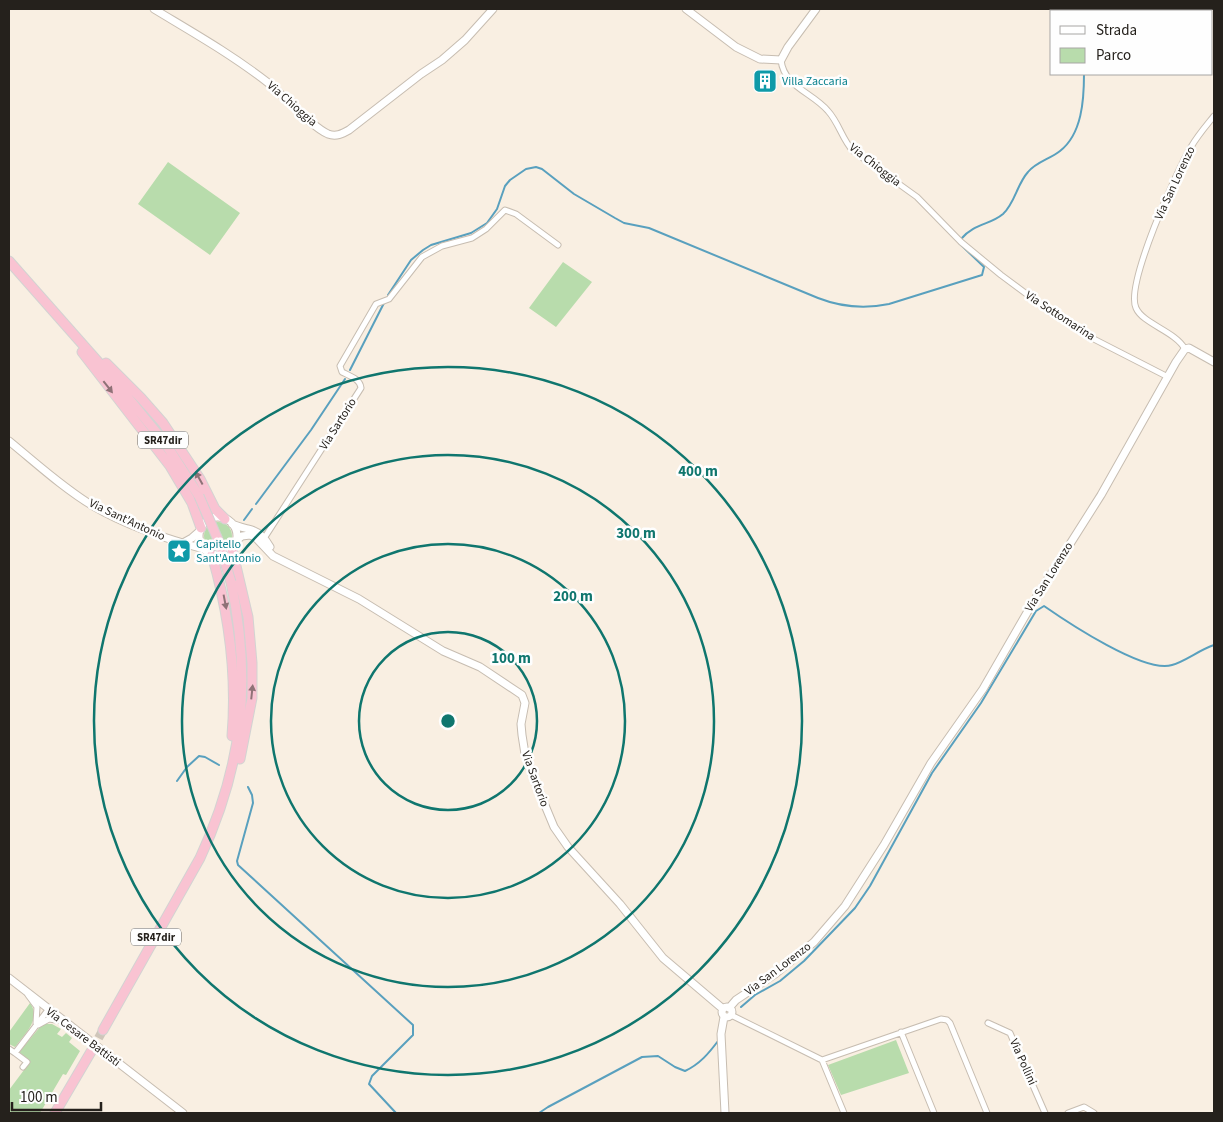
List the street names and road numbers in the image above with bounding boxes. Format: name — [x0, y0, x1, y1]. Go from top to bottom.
street label: Via Chioggia — [263, 77, 321, 131]
street label: Via Chioggia — [846, 139, 904, 191]
street label: Via San Lorenzo — [1151, 143, 1199, 223]
street label: Via Sottomarina — [1022, 287, 1098, 345]
street label: Via Sartorio — [315, 395, 361, 453]
road number: SR47dir — [138, 432, 188, 448]
street label: Via Sant'Antonio — [86, 495, 168, 545]
street label: Via San Lorenzo — [1021, 539, 1077, 615]
street label: Via Sartorio — [517, 749, 553, 809]
road number: SR47dir — [131, 929, 181, 946]
street label: Via San Lorenzo — [741, 938, 815, 1000]
street label: Via Cesare Battisti — [42, 1003, 124, 1071]
street label: Via Pollini — [1005, 1036, 1041, 1088]

